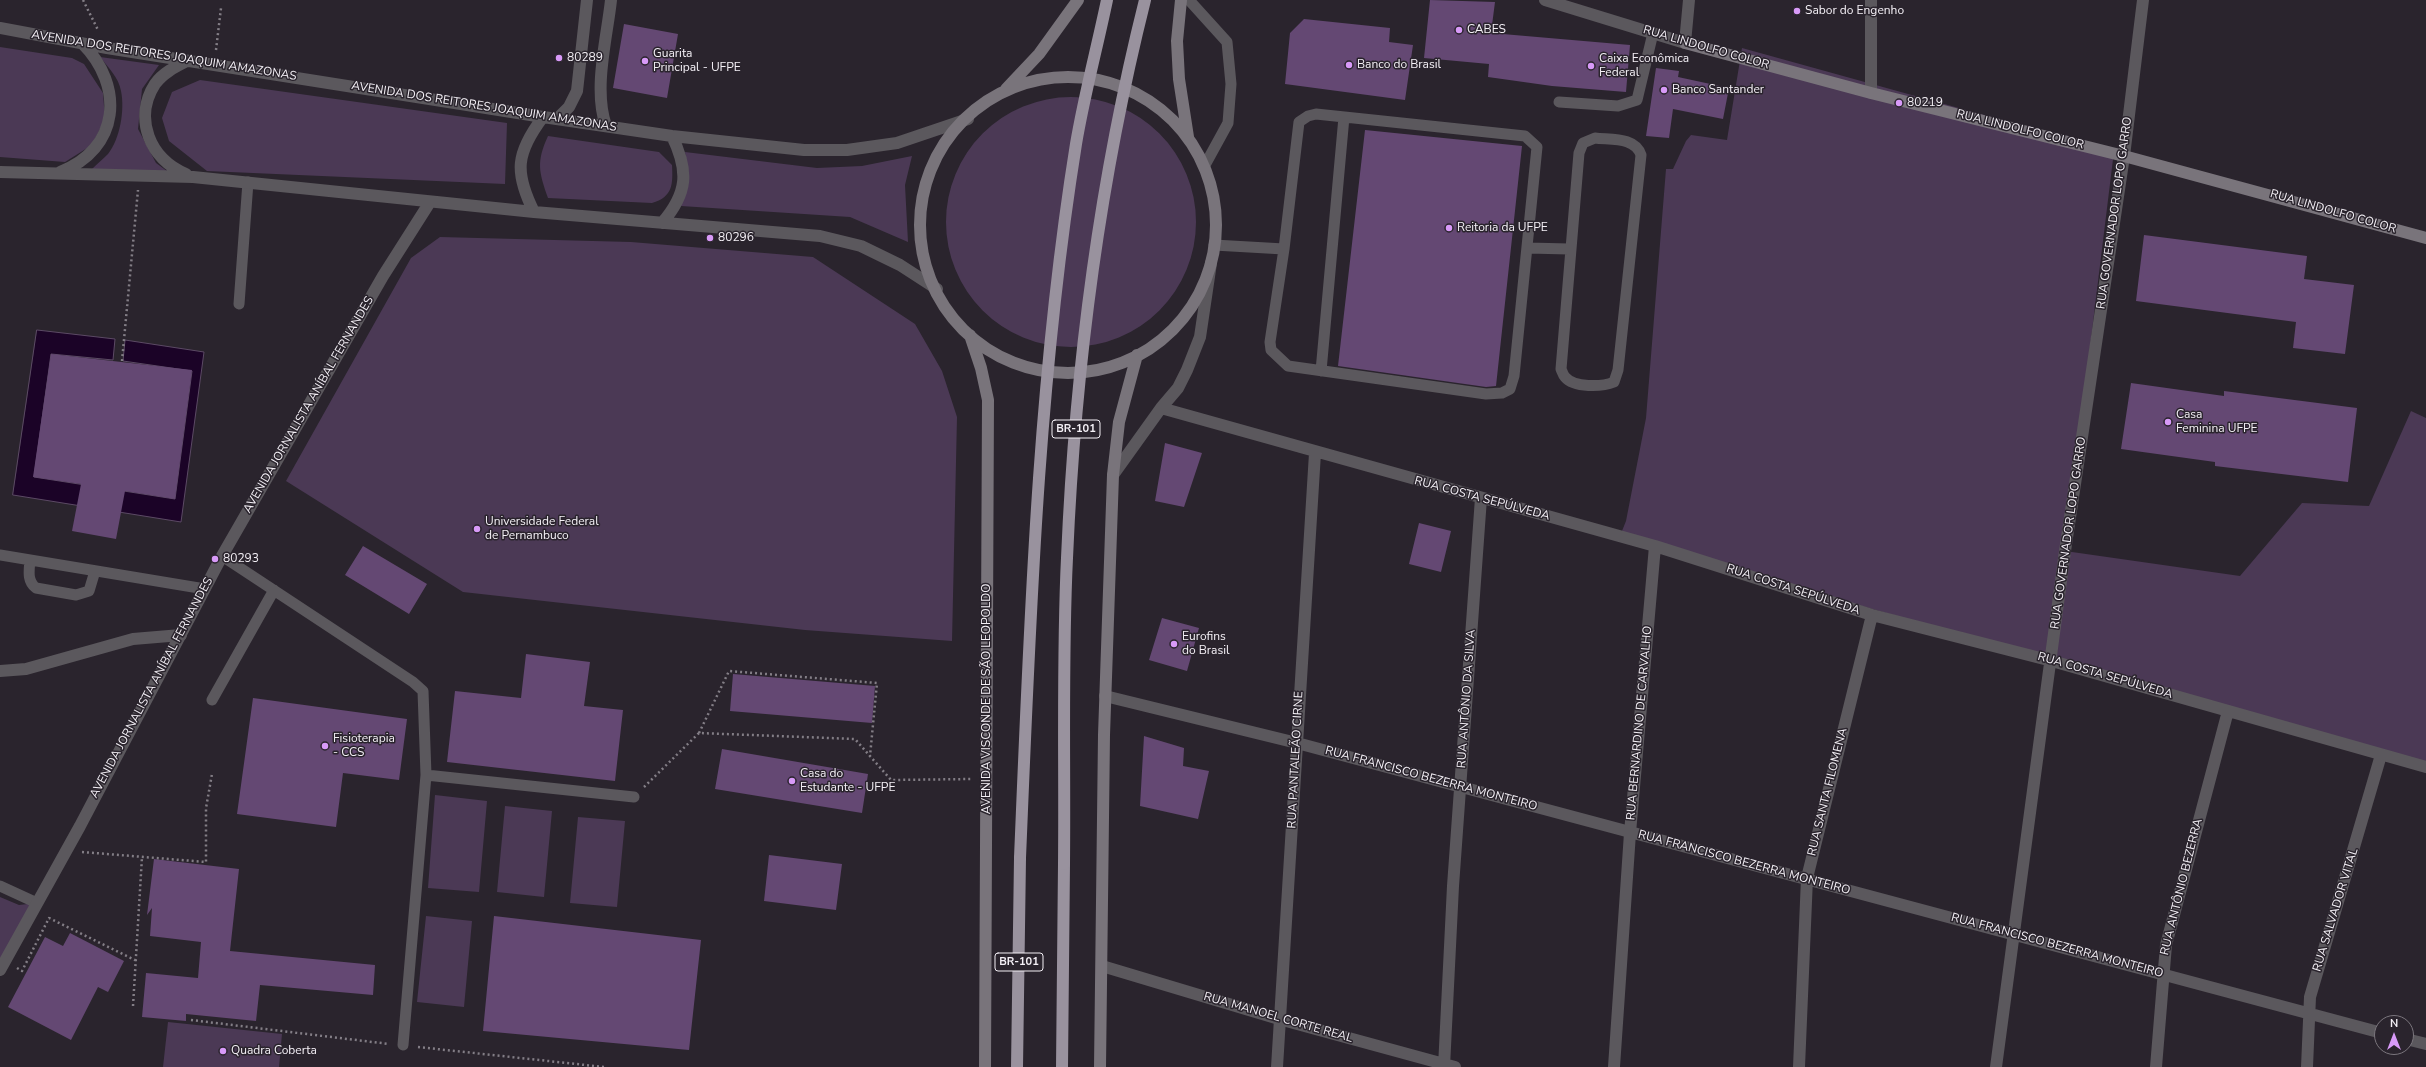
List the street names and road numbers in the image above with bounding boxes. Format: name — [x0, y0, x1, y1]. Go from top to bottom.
street label: RUA LINDOLFO COLOR — [1641, 23, 1771, 73]
street label: AVENIDA DOS REITORES JOAQUIM AMAZONAS — [30, 28, 298, 84]
street label: AVENIDA DOS REITORES JOAQUIM AMAZONAS — [350, 79, 618, 135]
street label: RUA LINDOLFO COLOR — [1955, 107, 2085, 153]
street label: RUA GOVERNADOR LOPO GARRO — [2094, 116, 2136, 310]
street label: RUA LINDOLFO COLOR — [2268, 187, 2398, 237]
street label: AVENIDA JORNALISTA ANÍBAL FERNANDES — [241, 294, 377, 516]
road number: BR-101 — [1052, 420, 1100, 438]
street label: RUA GOVERNADOR LOPO GARRO — [2048, 436, 2090, 630]
street label: RUA COSTA SEPÚLVEDA — [1413, 474, 1551, 524]
street label: RUA COSTA SEPÚLVEDA — [1724, 562, 1862, 618]
street label: AVENIDA JORNALISTA ANÍBAL FERNANDES — [87, 575, 217, 801]
street label: AVENIDA VISCONDE DE SÃO LEOPOLDO — [980, 584, 994, 814]
street label: RUA BERNARDINO DE CARVALHO — [1624, 625, 1656, 821]
street label: RUA ANTÔNIO DA SILVA — [1455, 629, 1479, 769]
street label: RUA COSTA SEPÚLVEDA — [2036, 650, 2174, 702]
street label: RUA PANTALEÃO CIRNE — [1285, 691, 1307, 829]
street label: RUA SANTA FILOMENA — [1805, 726, 1851, 858]
street label: RUA FRANCISCO BEZERRA MONTEIRO — [1323, 744, 1539, 814]
street label: RUA ANTÔNIO BEZERRA — [2158, 817, 2206, 957]
street label: RUA FRANCISCO BEZERRA MONTEIRO — [1636, 828, 1852, 898]
street label: RUA SALVADOR VITAL — [2310, 846, 2362, 974]
street label: RUA FRANCISCO BEZERRA MONTEIRO — [1949, 911, 2165, 981]
road number: BR-101 — [995, 953, 1043, 971]
street label: RUA MANOEL CORTE REAL — [1202, 990, 1354, 1046]

